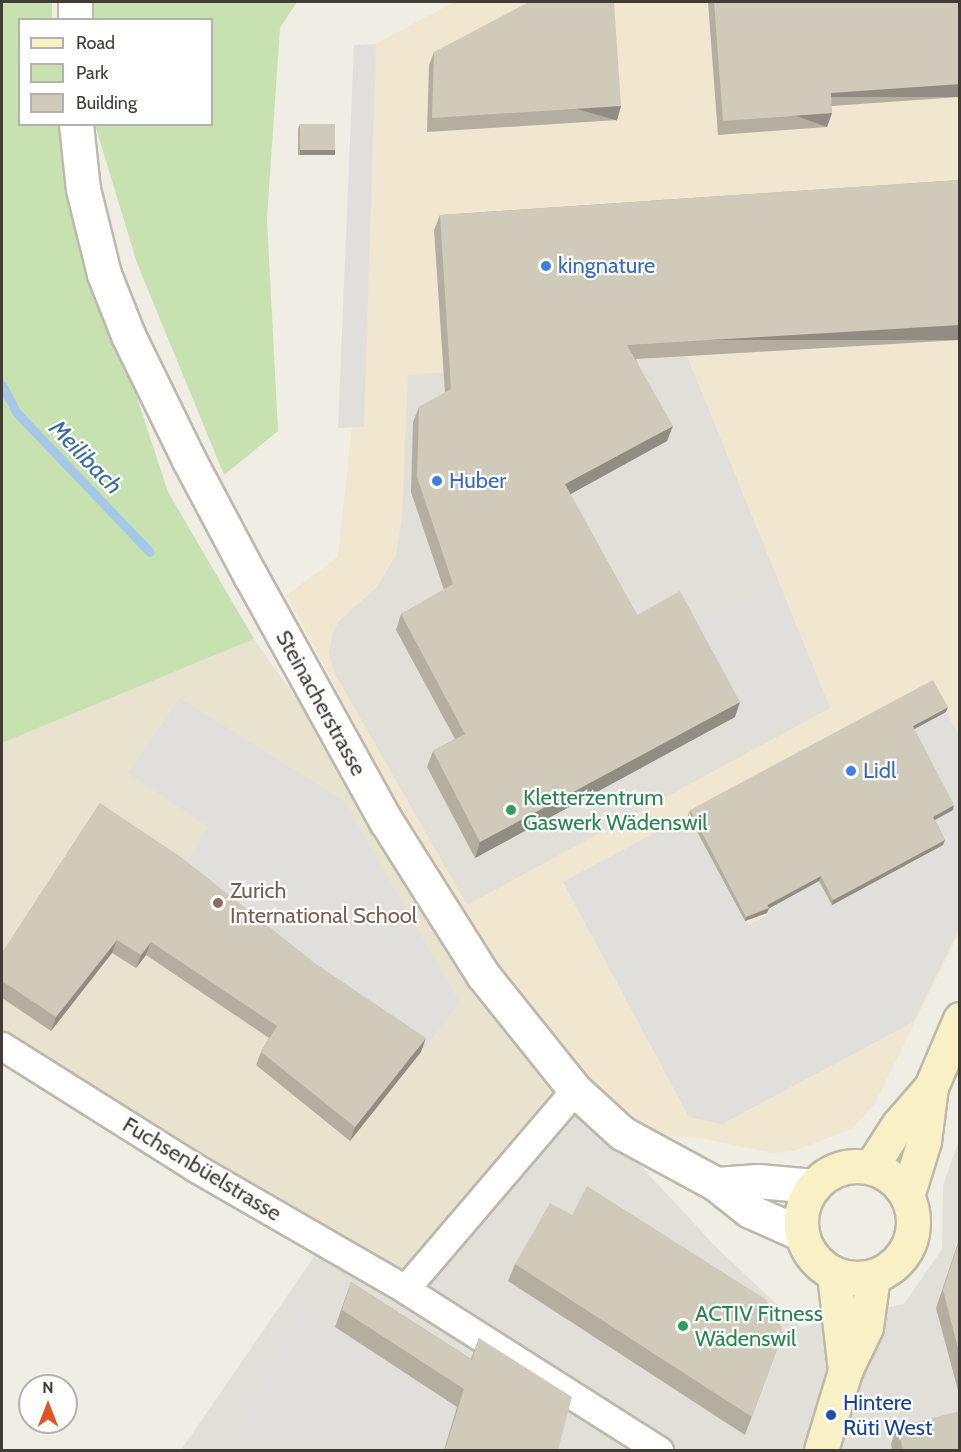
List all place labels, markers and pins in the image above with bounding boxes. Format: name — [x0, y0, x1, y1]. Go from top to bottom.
place label: kingnature — [558, 253, 655, 279]
marker: kingnature — [539, 259, 553, 273]
place label: Huber — [449, 468, 506, 494]
marker: Huber — [430, 474, 444, 488]
place label: Lidl — [863, 758, 896, 784]
marker: Lidl — [844, 764, 858, 778]
place label: Kletterzentrum Gaswerk Wädenswil — [523, 784, 707, 836]
marker: Kletterzentrum Gaswerk Wädenswil — [504, 803, 518, 817]
place label: Zurich International School — [230, 877, 417, 928]
marker: Zurich International School — [211, 896, 225, 910]
place label: ACTIV Fitness Wädenswil — [695, 1300, 823, 1352]
marker: ACTIV Fitness Wädenswil — [676, 1319, 690, 1333]
place label: Hintere Rüti West — [843, 1389, 932, 1440]
marker: Hintere Rüti West — [824, 1408, 838, 1422]

